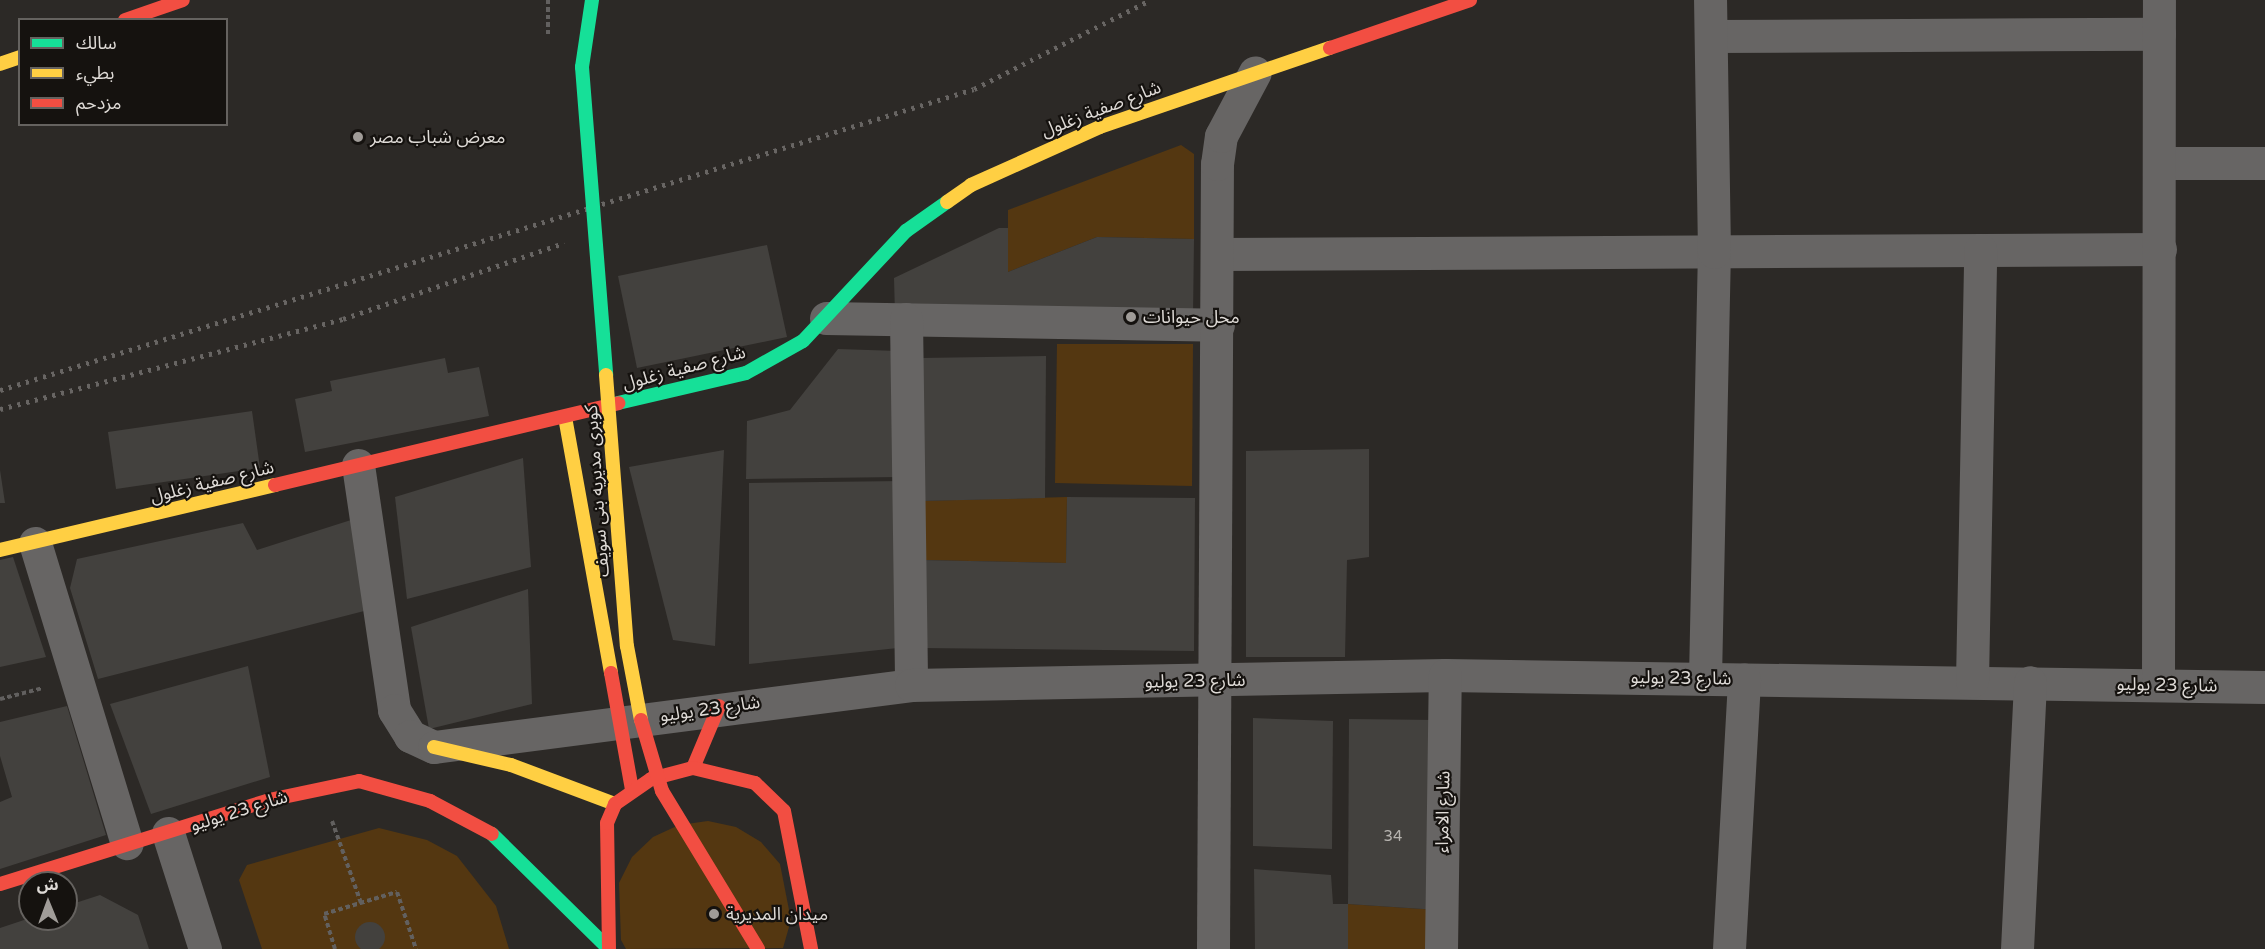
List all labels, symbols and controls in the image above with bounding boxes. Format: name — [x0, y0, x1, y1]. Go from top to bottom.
legend — [18, 18, 228, 126]
text: سالك — [76, 32, 117, 54]
text: بطيء — [76, 62, 114, 84]
street label: شارع صفية زغلول — [1038, 76, 1164, 142]
text: مزدحم — [76, 92, 121, 114]
place label: معرض شباب مصر — [370, 126, 505, 148]
marker: معرض شباب مصر — [351, 130, 365, 144]
place label: محل حيوانات — [1143, 306, 1240, 328]
marker: محل حيوانات — [1124, 310, 1138, 324]
street label: شارع صفية زغلول — [620, 341, 748, 395]
street label: كوبرى مديريه بنى سويف — [580, 404, 614, 578]
street label: شارع صفية زغلول — [148, 456, 276, 508]
street label: شارع 23 يوليو — [1630, 666, 1732, 690]
street label: شارع 23 يوليو — [1144, 669, 1246, 693]
street label: شارع 23 يوليو — [2116, 673, 2218, 697]
street label: شارع 23 يوليو — [659, 691, 761, 727]
street label: شارع الامراء — [1431, 771, 1455, 853]
street label: شارع 23 يوليو — [188, 786, 290, 836]
house number: 34 — [1384, 828, 1402, 846]
north arrow — [18, 871, 78, 931]
text: ش — [37, 875, 59, 895]
place label: ميدان المديرية — [726, 903, 828, 925]
marker: ميدان المديرية — [707, 907, 721, 921]

